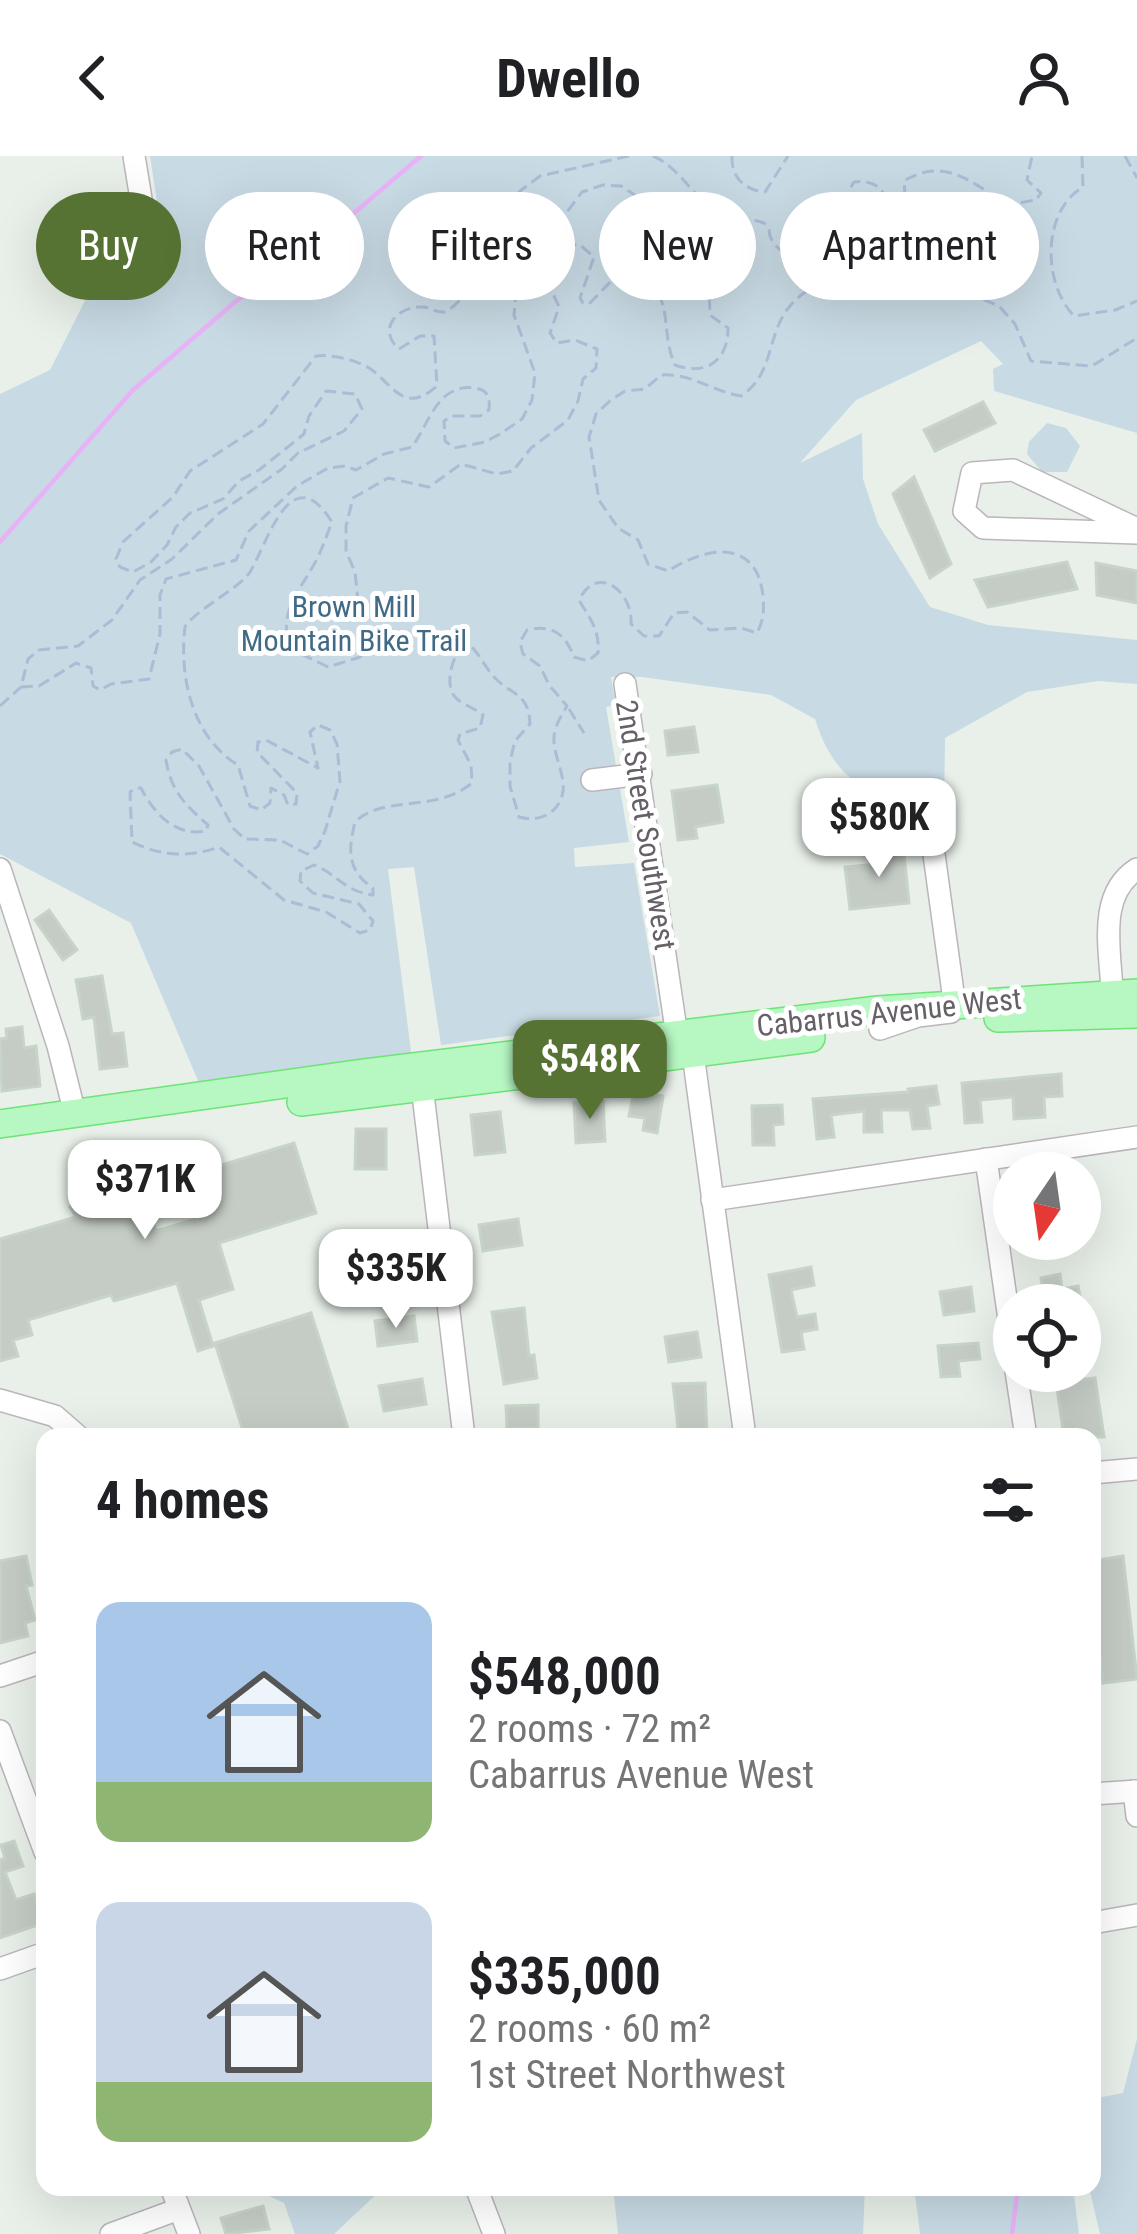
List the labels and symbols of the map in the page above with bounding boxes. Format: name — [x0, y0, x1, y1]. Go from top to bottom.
park label: Brown Mill Mountain Bike Trail — [241, 589, 467, 658]
street label: 2nd Street Southwest — [609, 697, 683, 953]
pin: $580K — [795, 778, 963, 880]
street label: Cabarrus Avenue West — [755, 981, 1023, 1043]
pin: $548K — [506, 1020, 674, 1122]
pin: $371K — [61, 1140, 229, 1242]
north arrow — [993, 1152, 1101, 1260]
pin: $335K — [312, 1229, 480, 1331]

